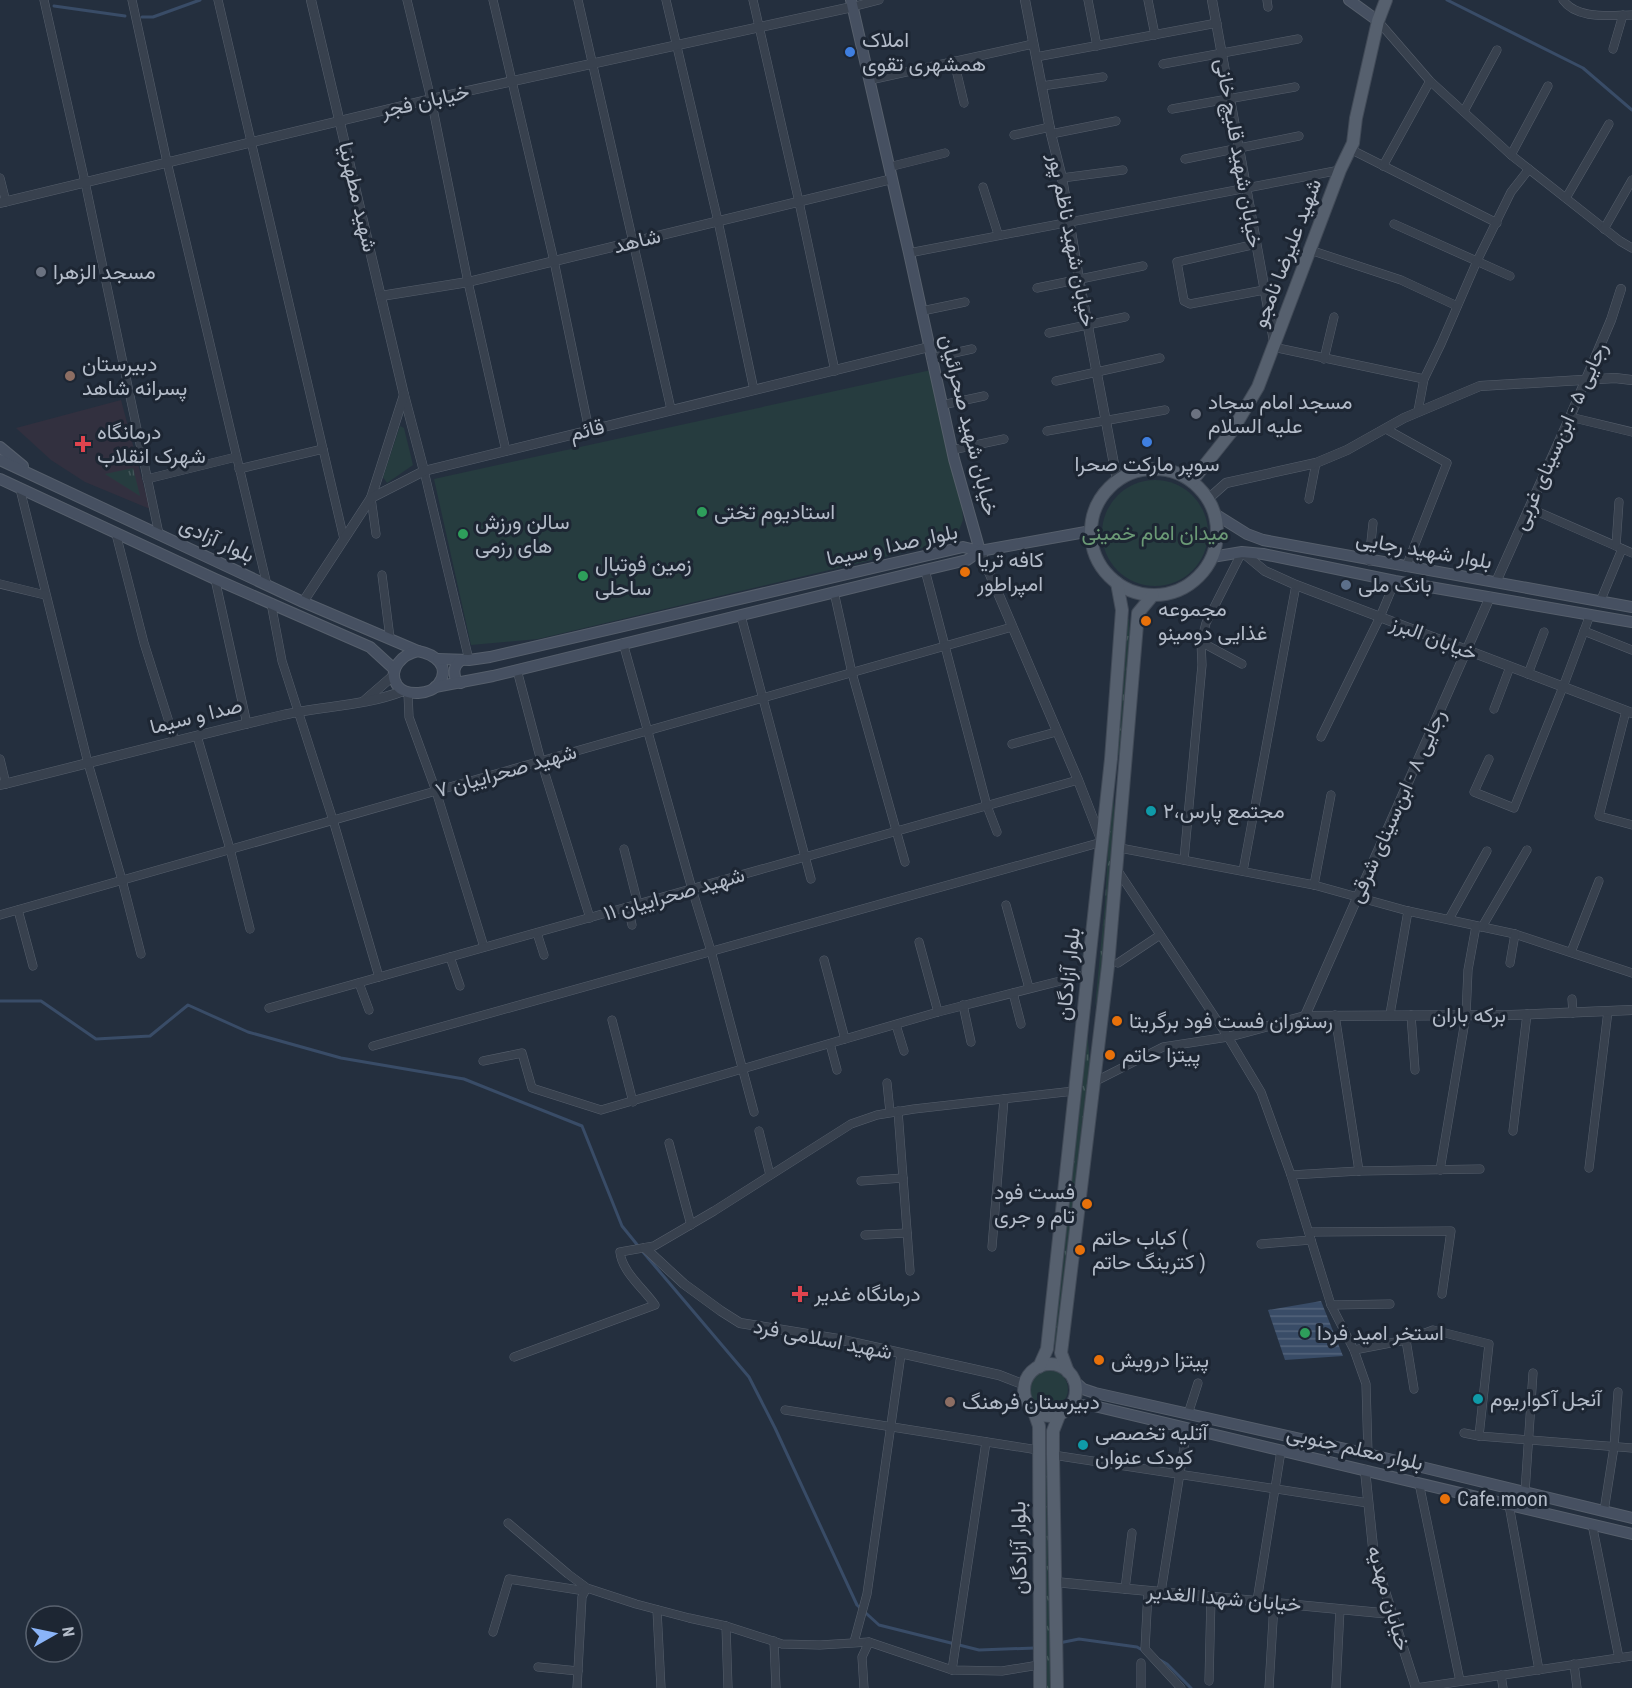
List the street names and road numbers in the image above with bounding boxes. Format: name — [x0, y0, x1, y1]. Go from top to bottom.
street label: خیابان شهید قلیچ خانی — [1209, 56, 1267, 250]
street label: خیابان فجر — [378, 79, 472, 124]
street label: شهید مطهرنیا — [333, 140, 382, 255]
street label: خیابان شهید ناظم پور — [1041, 150, 1101, 329]
street label: شهید علیرضا نامجو — [1248, 175, 1327, 331]
street label: شاهد — [611, 224, 663, 258]
street label: خیابان شهید صحرائیان — [934, 332, 1003, 518]
street label: رجایی ۵ - ابن‌سینای غربی — [1508, 338, 1613, 534]
street label: قائم — [567, 414, 607, 448]
street label: بلوار آزادی — [176, 512, 258, 569]
street label: بلوار صدا و سیما — [824, 519, 960, 572]
street label: بلوار شهید رجایی — [1354, 526, 1494, 575]
street label: خیابان البرز — [1386, 610, 1481, 666]
street label: صدا و سیما — [147, 693, 245, 740]
street label: رجایی ۸ - ابن‌سینای شرقی — [1343, 706, 1451, 907]
street label: شهید صحراییان ۷ — [433, 739, 580, 804]
street label: شهید صحراییان ۱۱ — [601, 862, 748, 927]
street label: بلوار آزادگان — [1051, 926, 1086, 1022]
street label: برکه باران — [1432, 1003, 1506, 1028]
street label: شهید اسلامی فرد — [751, 1314, 894, 1365]
street label: بلوار معلم جنوبی — [1284, 1421, 1426, 1477]
street label: بلوار آزادگان — [1006, 1501, 1033, 1595]
street label: خیابان مهدیه — [1362, 1543, 1415, 1654]
street label: خیابان شهدا الغدیر — [1145, 1579, 1302, 1618]

